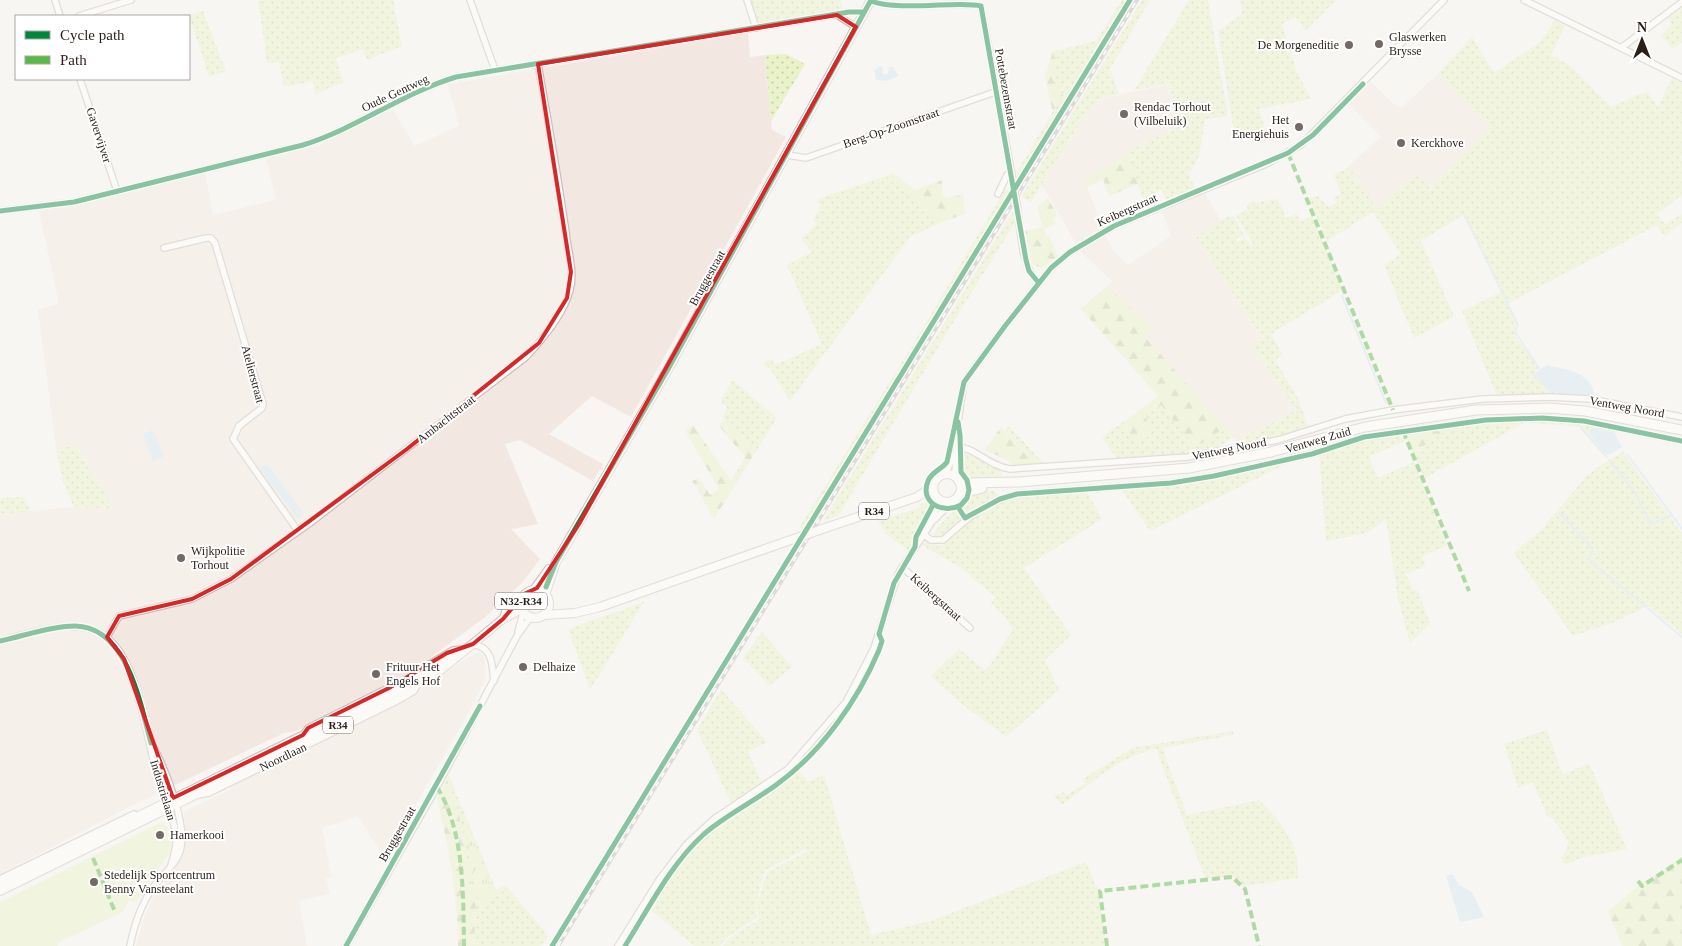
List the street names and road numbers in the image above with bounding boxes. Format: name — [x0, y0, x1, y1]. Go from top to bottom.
street label: Pottebezemstraat — [992, 47, 1020, 131]
street label: Oude Gentweg — [359, 71, 431, 115]
street label: Berg-Op-Zoomstraat — [841, 105, 941, 151]
street label: Gavervijver — [83, 106, 115, 164]
street label: Keibergstraat — [1095, 190, 1160, 229]
street label: Bruggestraat — [686, 247, 728, 308]
street label: Atelierstraat — [239, 344, 268, 405]
street label: Ambachtstraat — [414, 392, 478, 446]
street label: Ventweg Noord — [1589, 394, 1665, 420]
street label: Ventweg Zuid — [1284, 424, 1352, 456]
street label: Ventweg Noord — [1191, 435, 1267, 463]
road number: R34 — [859, 502, 889, 520]
street label: Keibergstraat — [907, 570, 965, 624]
road number: N32-R34 — [495, 592, 547, 610]
road number: R34 — [323, 716, 353, 734]
street label: Noordlaan — [257, 740, 309, 774]
street label: Industrielaan — [147, 758, 179, 822]
street label: Bruggestraat — [376, 803, 419, 864]

